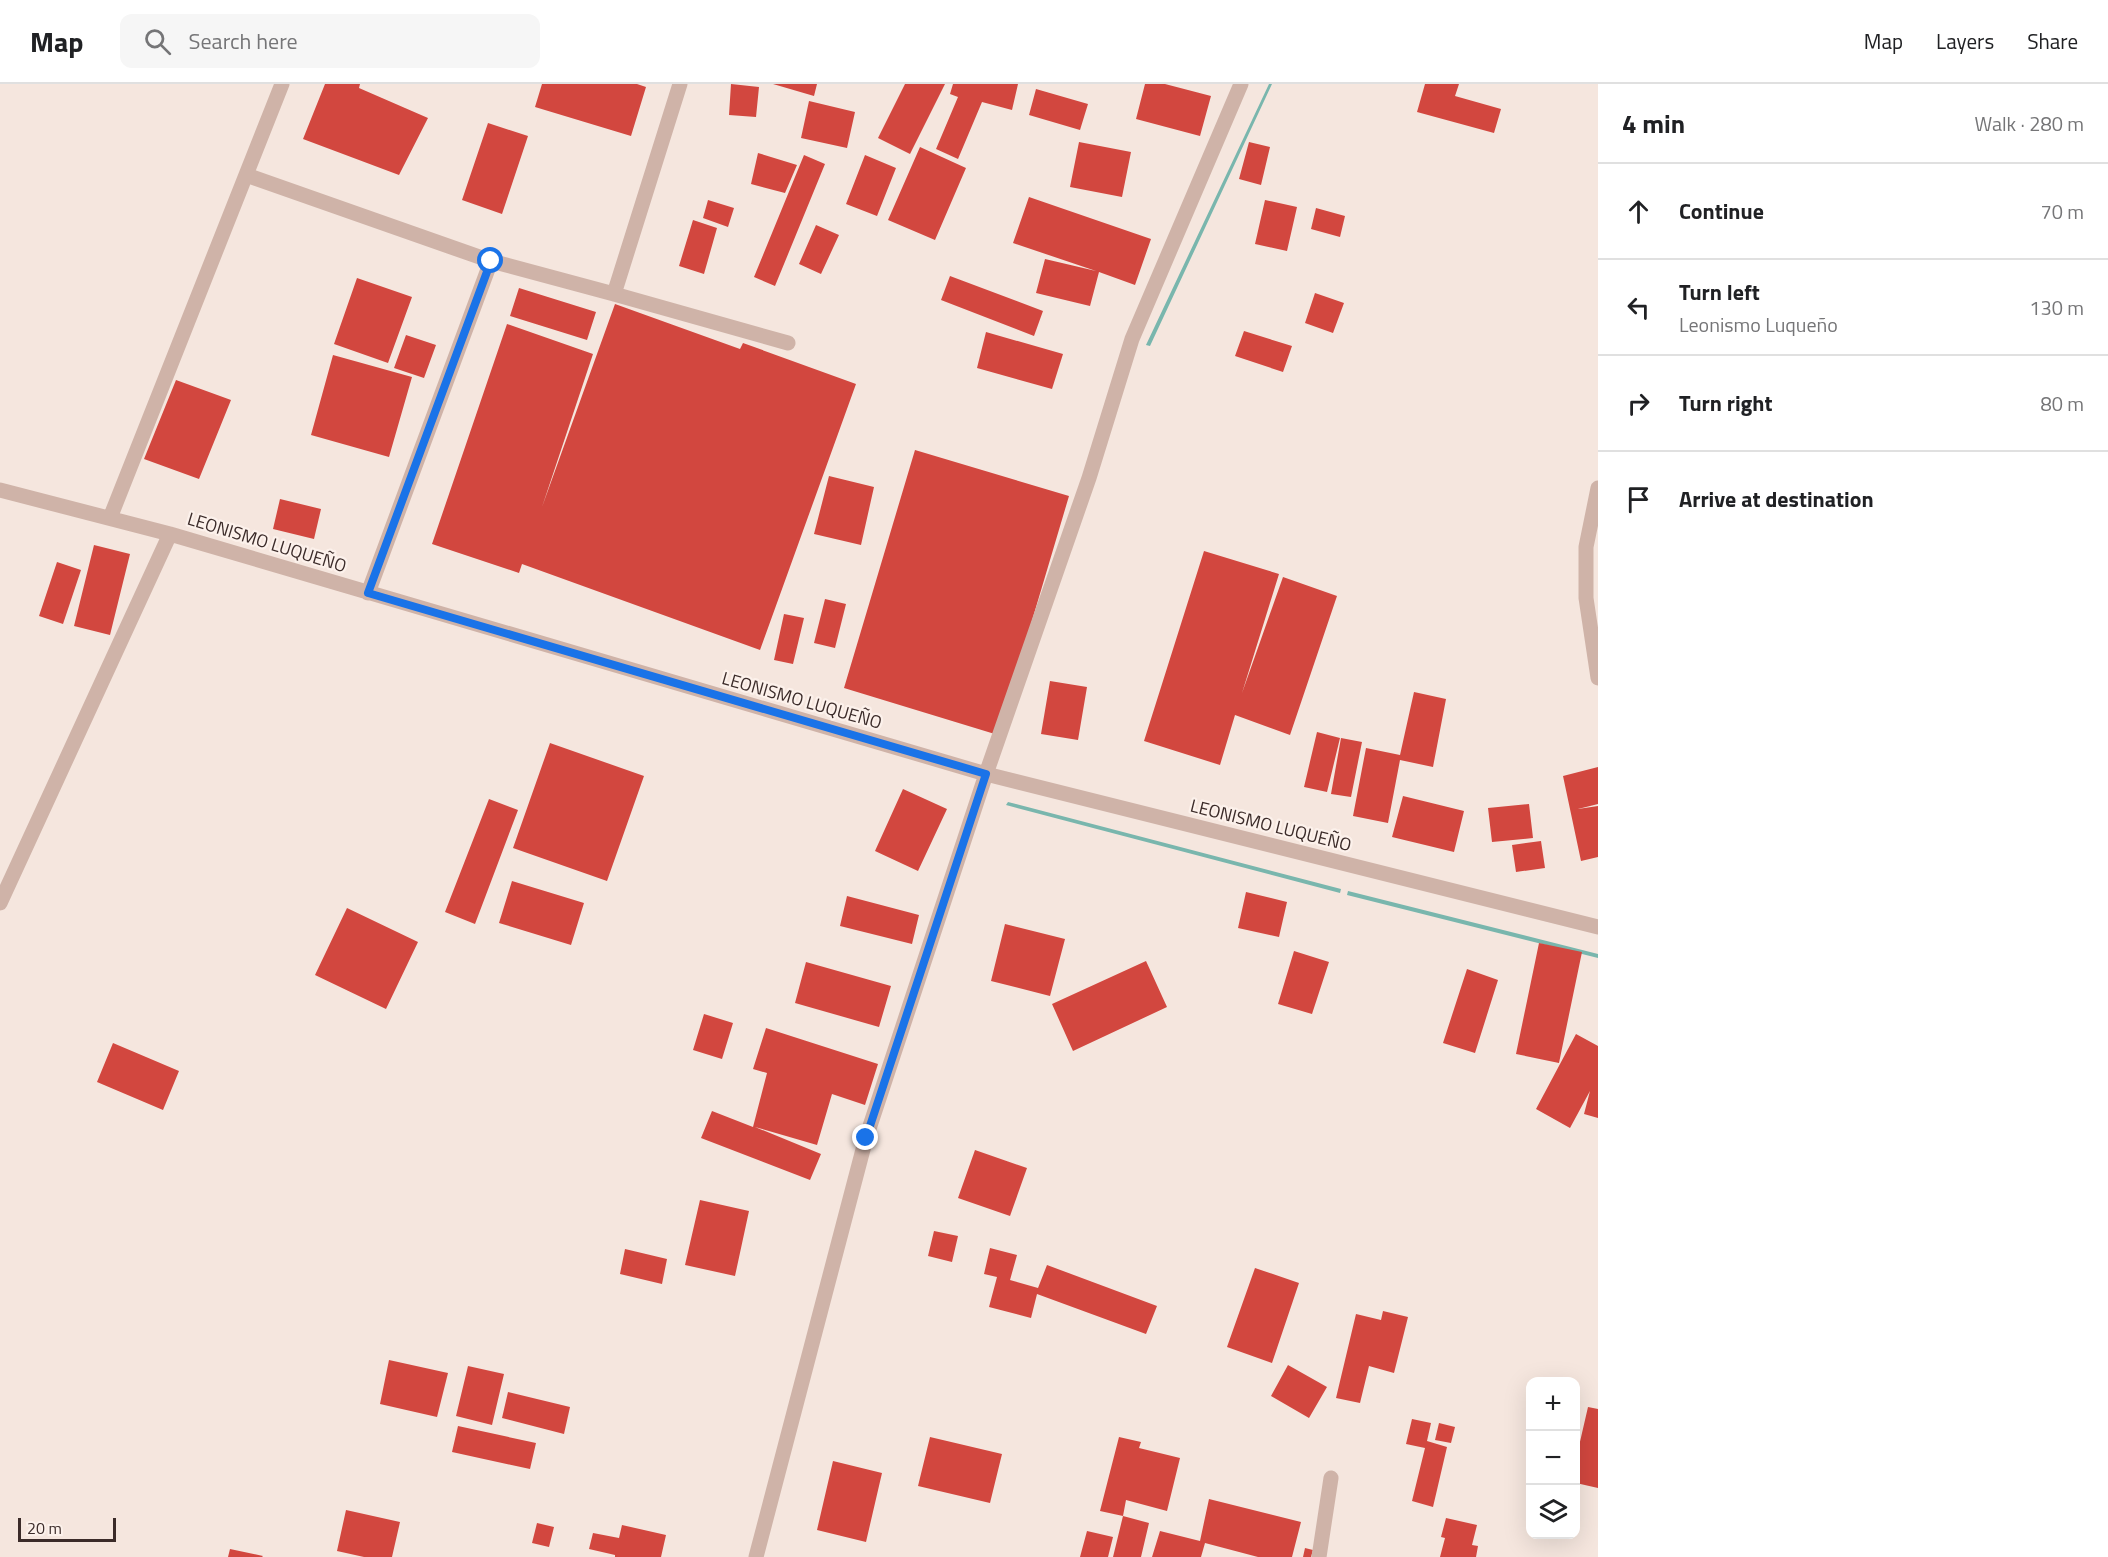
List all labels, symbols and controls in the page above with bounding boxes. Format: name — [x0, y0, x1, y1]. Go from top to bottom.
search box — [120, 14, 540, 68]
text: Map — [30, 20, 84, 63]
text: Search here — [189, 24, 298, 58]
icon: search — [141, 25, 174, 58]
text: Map — [1864, 25, 1903, 57]
text: Layers — [1936, 25, 1994, 57]
text: Share — [2027, 25, 2078, 57]
text: 4 min — [1622, 104, 1685, 143]
text: Walk · 280 m — [1975, 108, 2084, 139]
text: Continue — [1679, 194, 1764, 228]
icon: ahead — [1622, 195, 1655, 228]
text: 70 m — [2040, 196, 2084, 227]
route start — [477, 247, 503, 273]
text: Turn left — [1679, 275, 1760, 309]
icon: left — [1622, 291, 1655, 324]
text: 130 m — [2029, 292, 2084, 323]
text: Leonismo Luqueño — [1679, 309, 1838, 340]
text: Turn right — [1679, 386, 1773, 420]
icon: right — [1622, 387, 1655, 420]
text: 80 m — [2040, 388, 2084, 419]
text: Arrive at destination — [1679, 482, 1874, 516]
icon: arrive — [1622, 483, 1655, 516]
street label: LEONISMO LUQUEÑO — [184, 505, 350, 579]
street label: LEONISMO LUQUEÑO — [719, 664, 885, 736]
street label: LEONISMO LUQUEÑO — [1188, 792, 1354, 858]
route end — [852, 1124, 878, 1150]
map controls — [1526, 1377, 1580, 1539]
button: + — [1526, 1377, 1580, 1431]
button: − — [1526, 1431, 1580, 1485]
button: layers — [1526, 1485, 1580, 1539]
scale bar — [18, 1515, 116, 1542]
text: 20 m — [27, 1516, 62, 1540]

